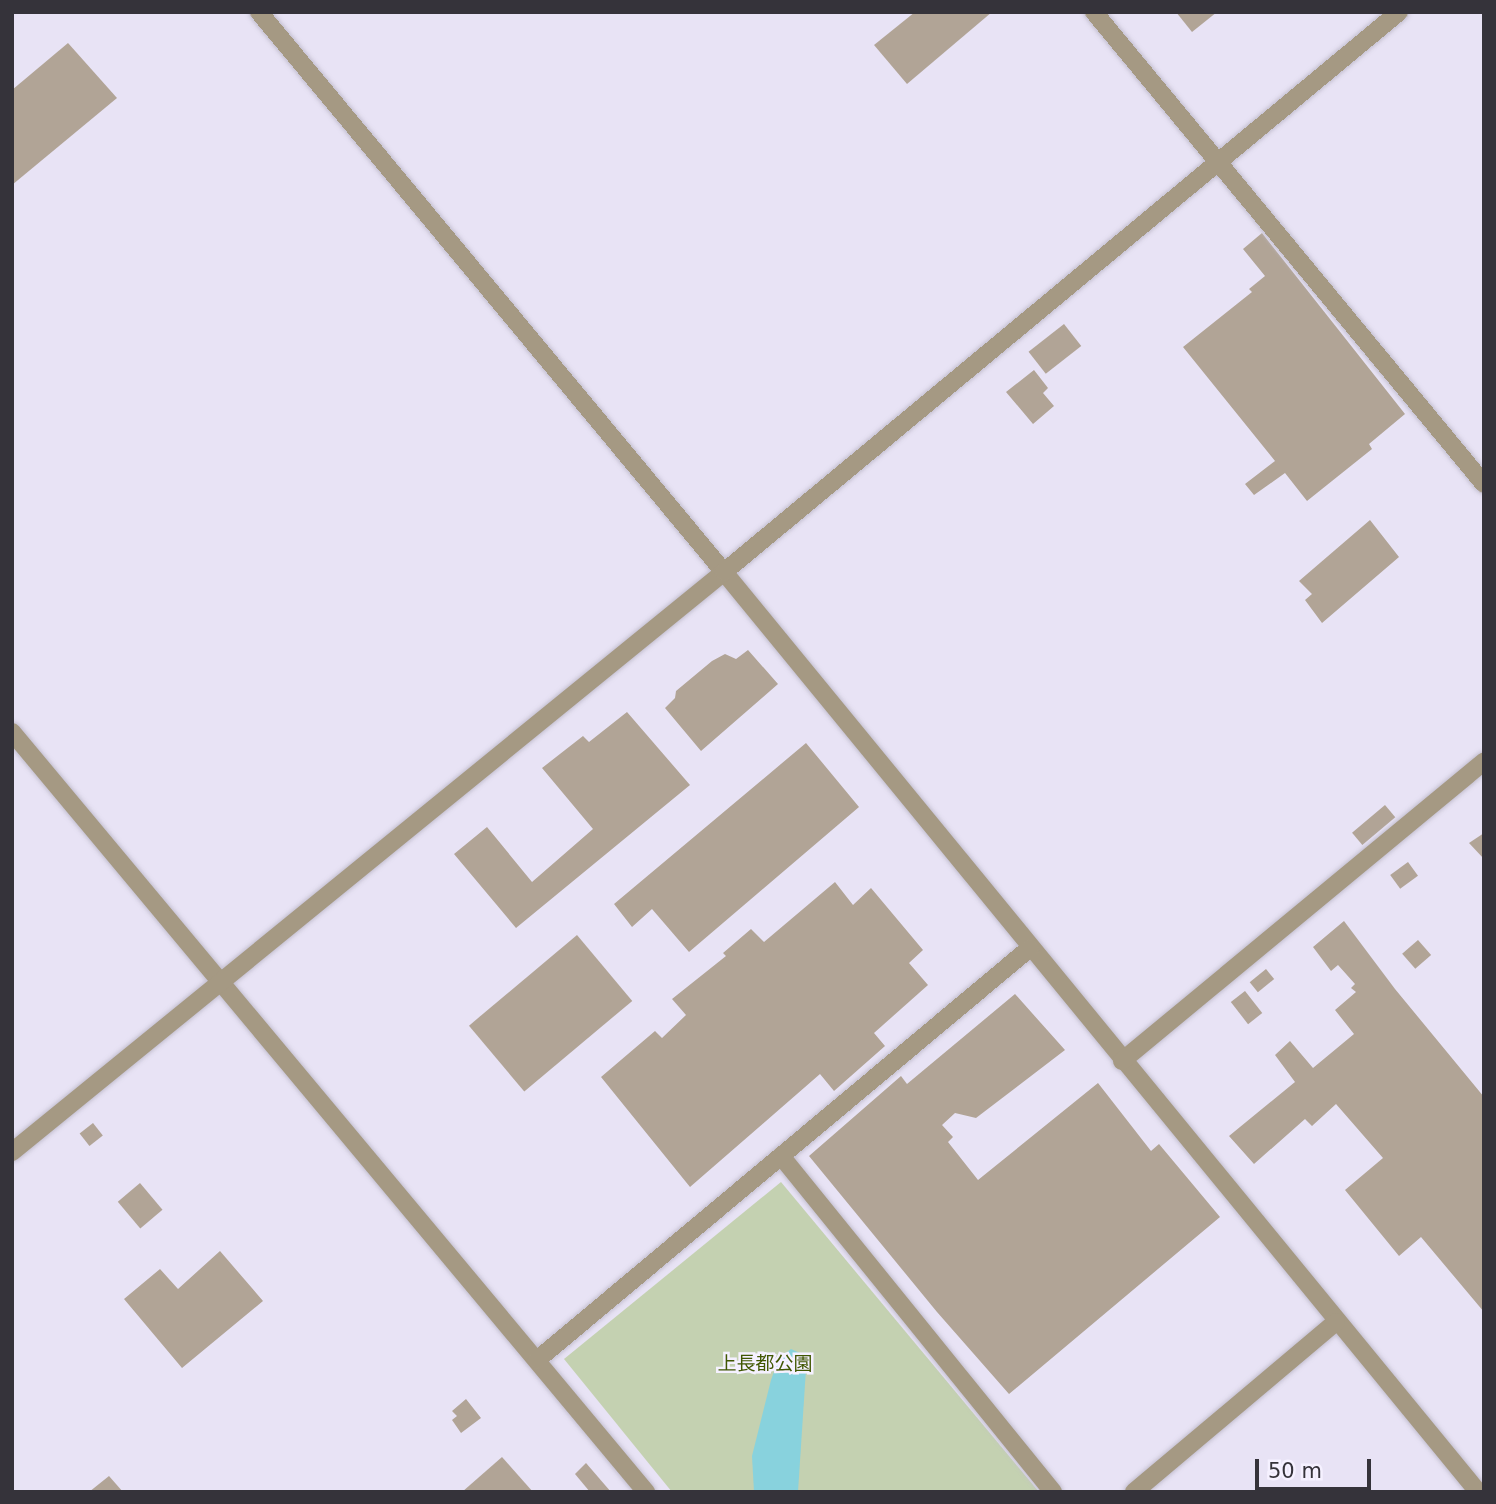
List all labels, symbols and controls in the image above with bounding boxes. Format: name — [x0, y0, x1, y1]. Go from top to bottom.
park label: 上長都公園 — [718, 1353, 812, 1375]
scale bar — [1258, 1444, 1374, 1488]
text: 50 m — [1268, 1459, 1322, 1483]

